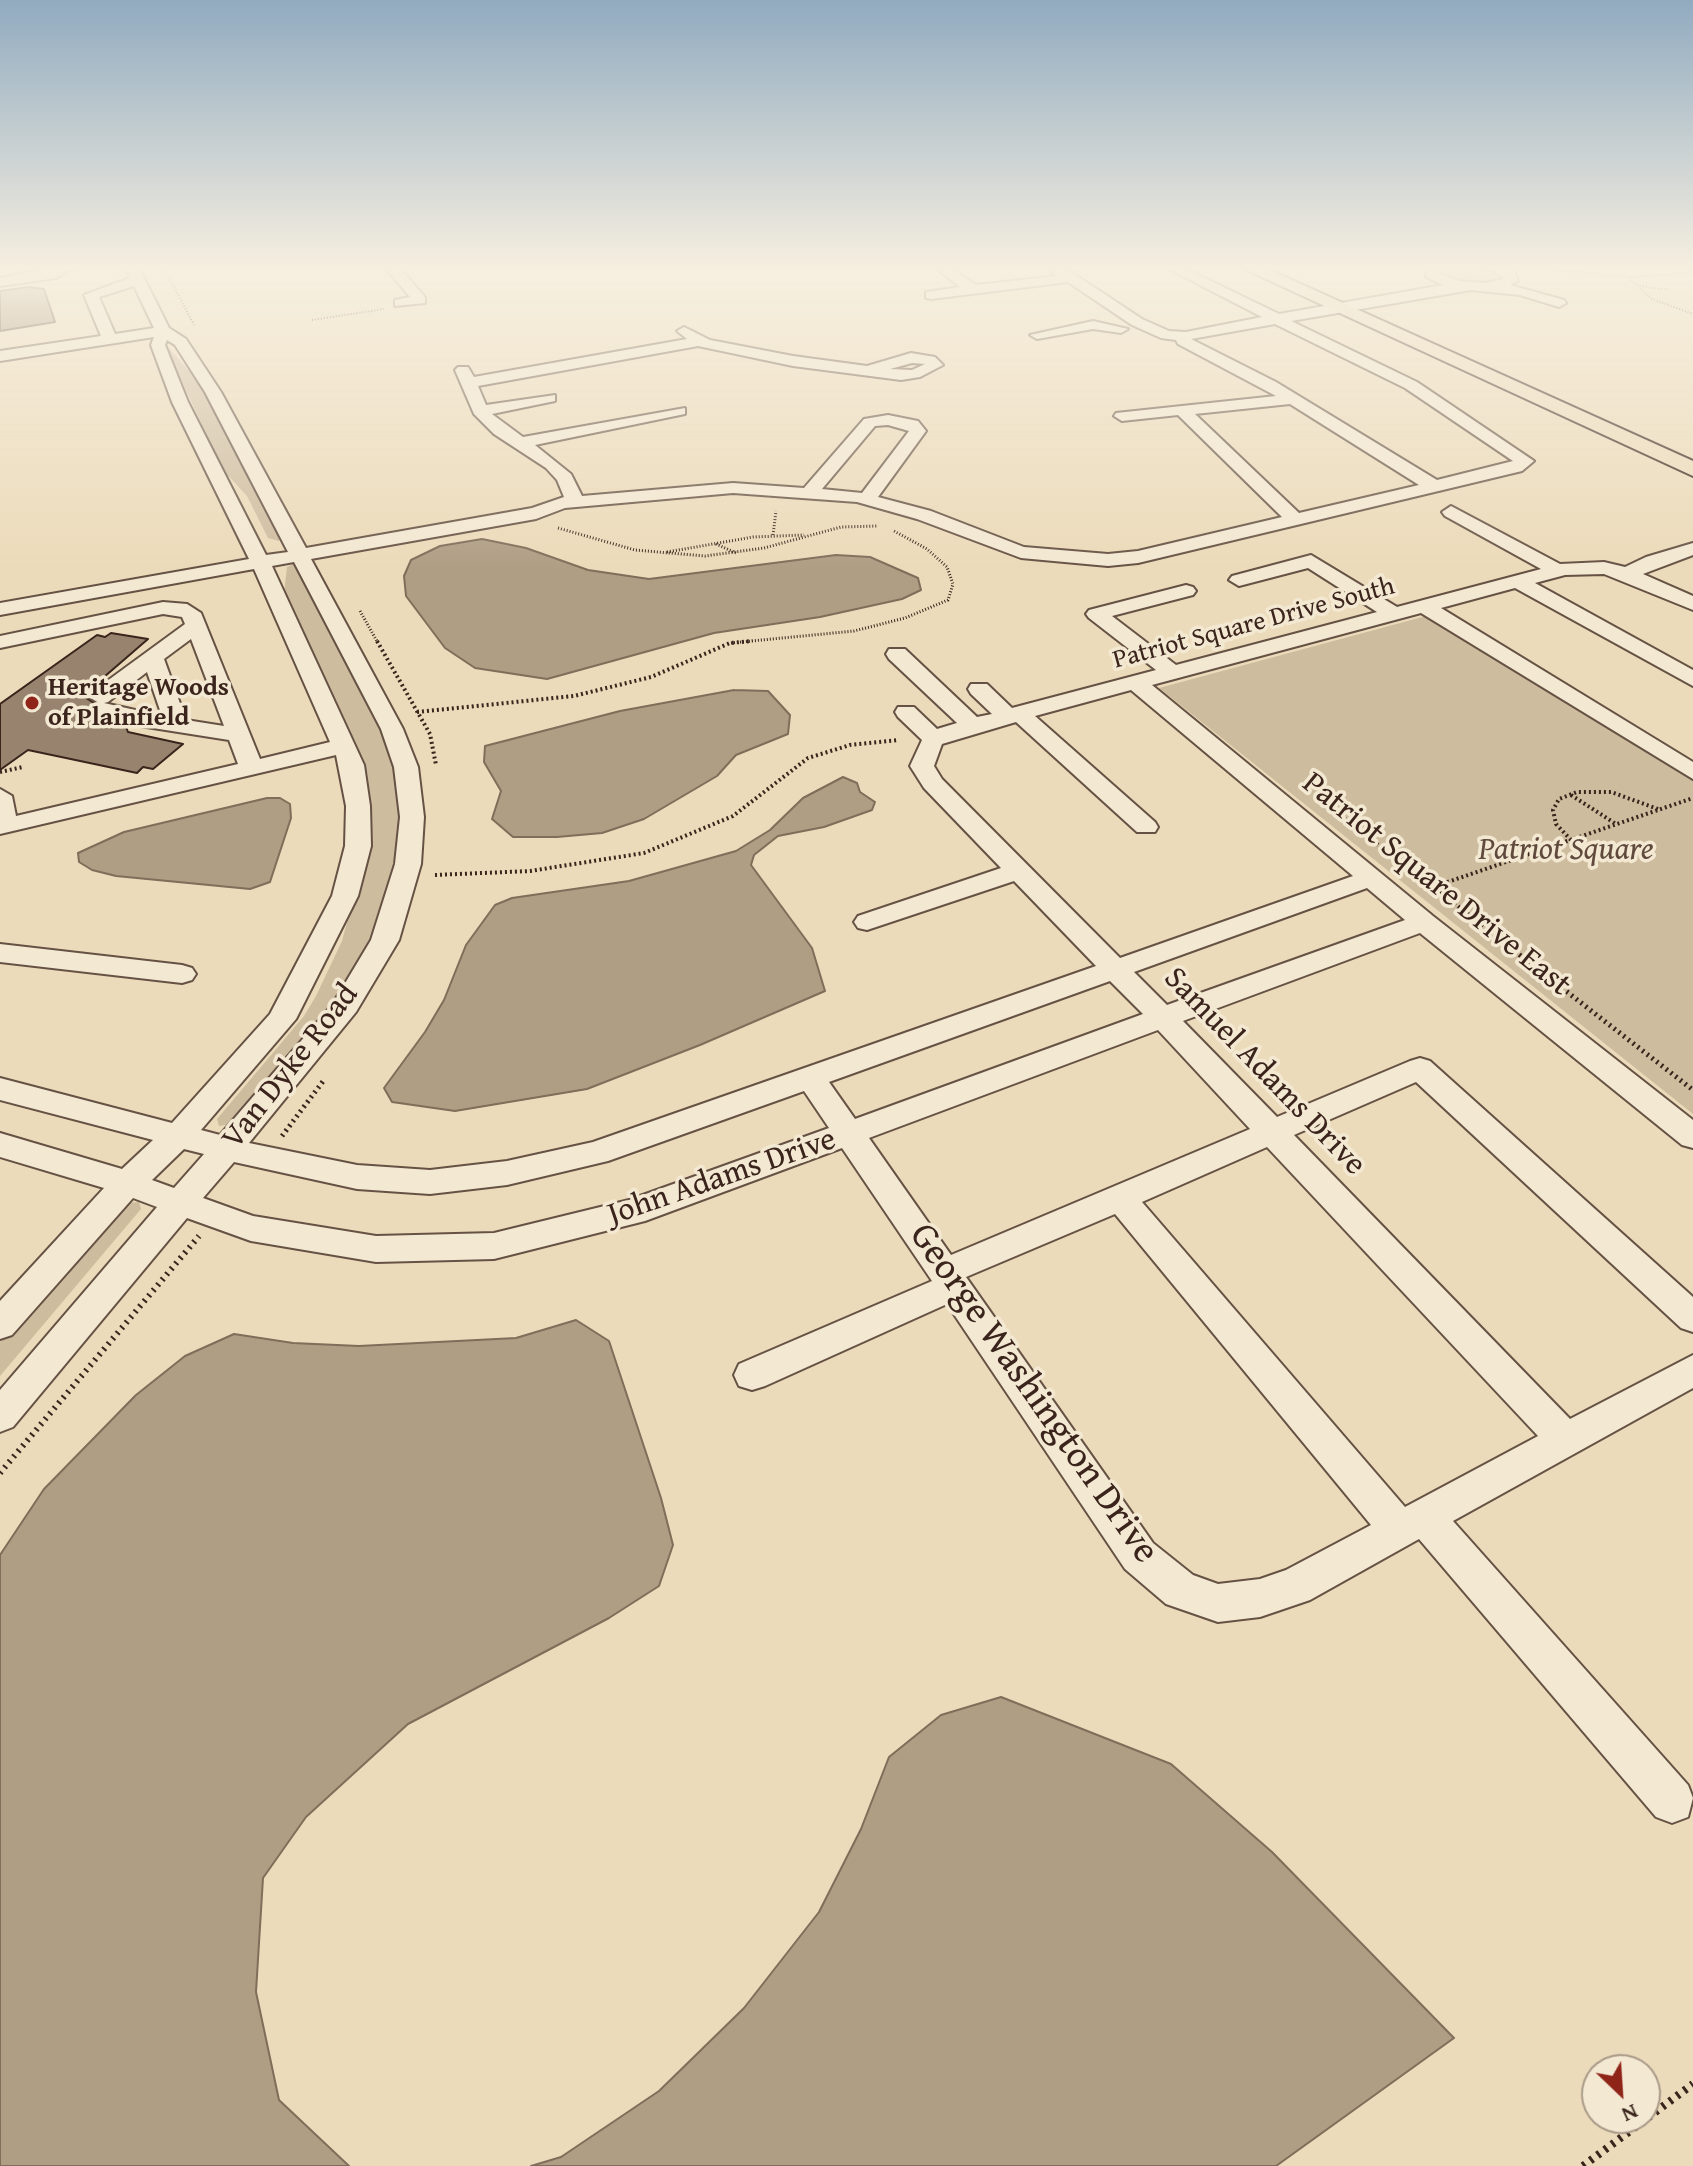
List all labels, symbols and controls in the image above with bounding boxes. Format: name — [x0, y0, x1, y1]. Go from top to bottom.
street label: Patriot Square Drive South — [1110, 571, 1398, 677]
place label: Heritage Woods of Plainfield — [48, 672, 229, 734]
marker: Heritage Woods of Plainfield — [23, 694, 41, 712]
street label: Patriot Square Drive East — [1294, 765, 1578, 1005]
park label: Patriot Square — [1478, 832, 1654, 870]
street label: Samuel Adams Drive — [1155, 960, 1373, 1184]
street label: Van Dyke Road — [215, 977, 367, 1157]
street label: John Adams Drive — [603, 1121, 841, 1235]
street label: George Washington Drive — [898, 1215, 1168, 1573]
north arrow — [1581, 2054, 1661, 2134]
text: N — [1617, 2096, 1644, 2132]

